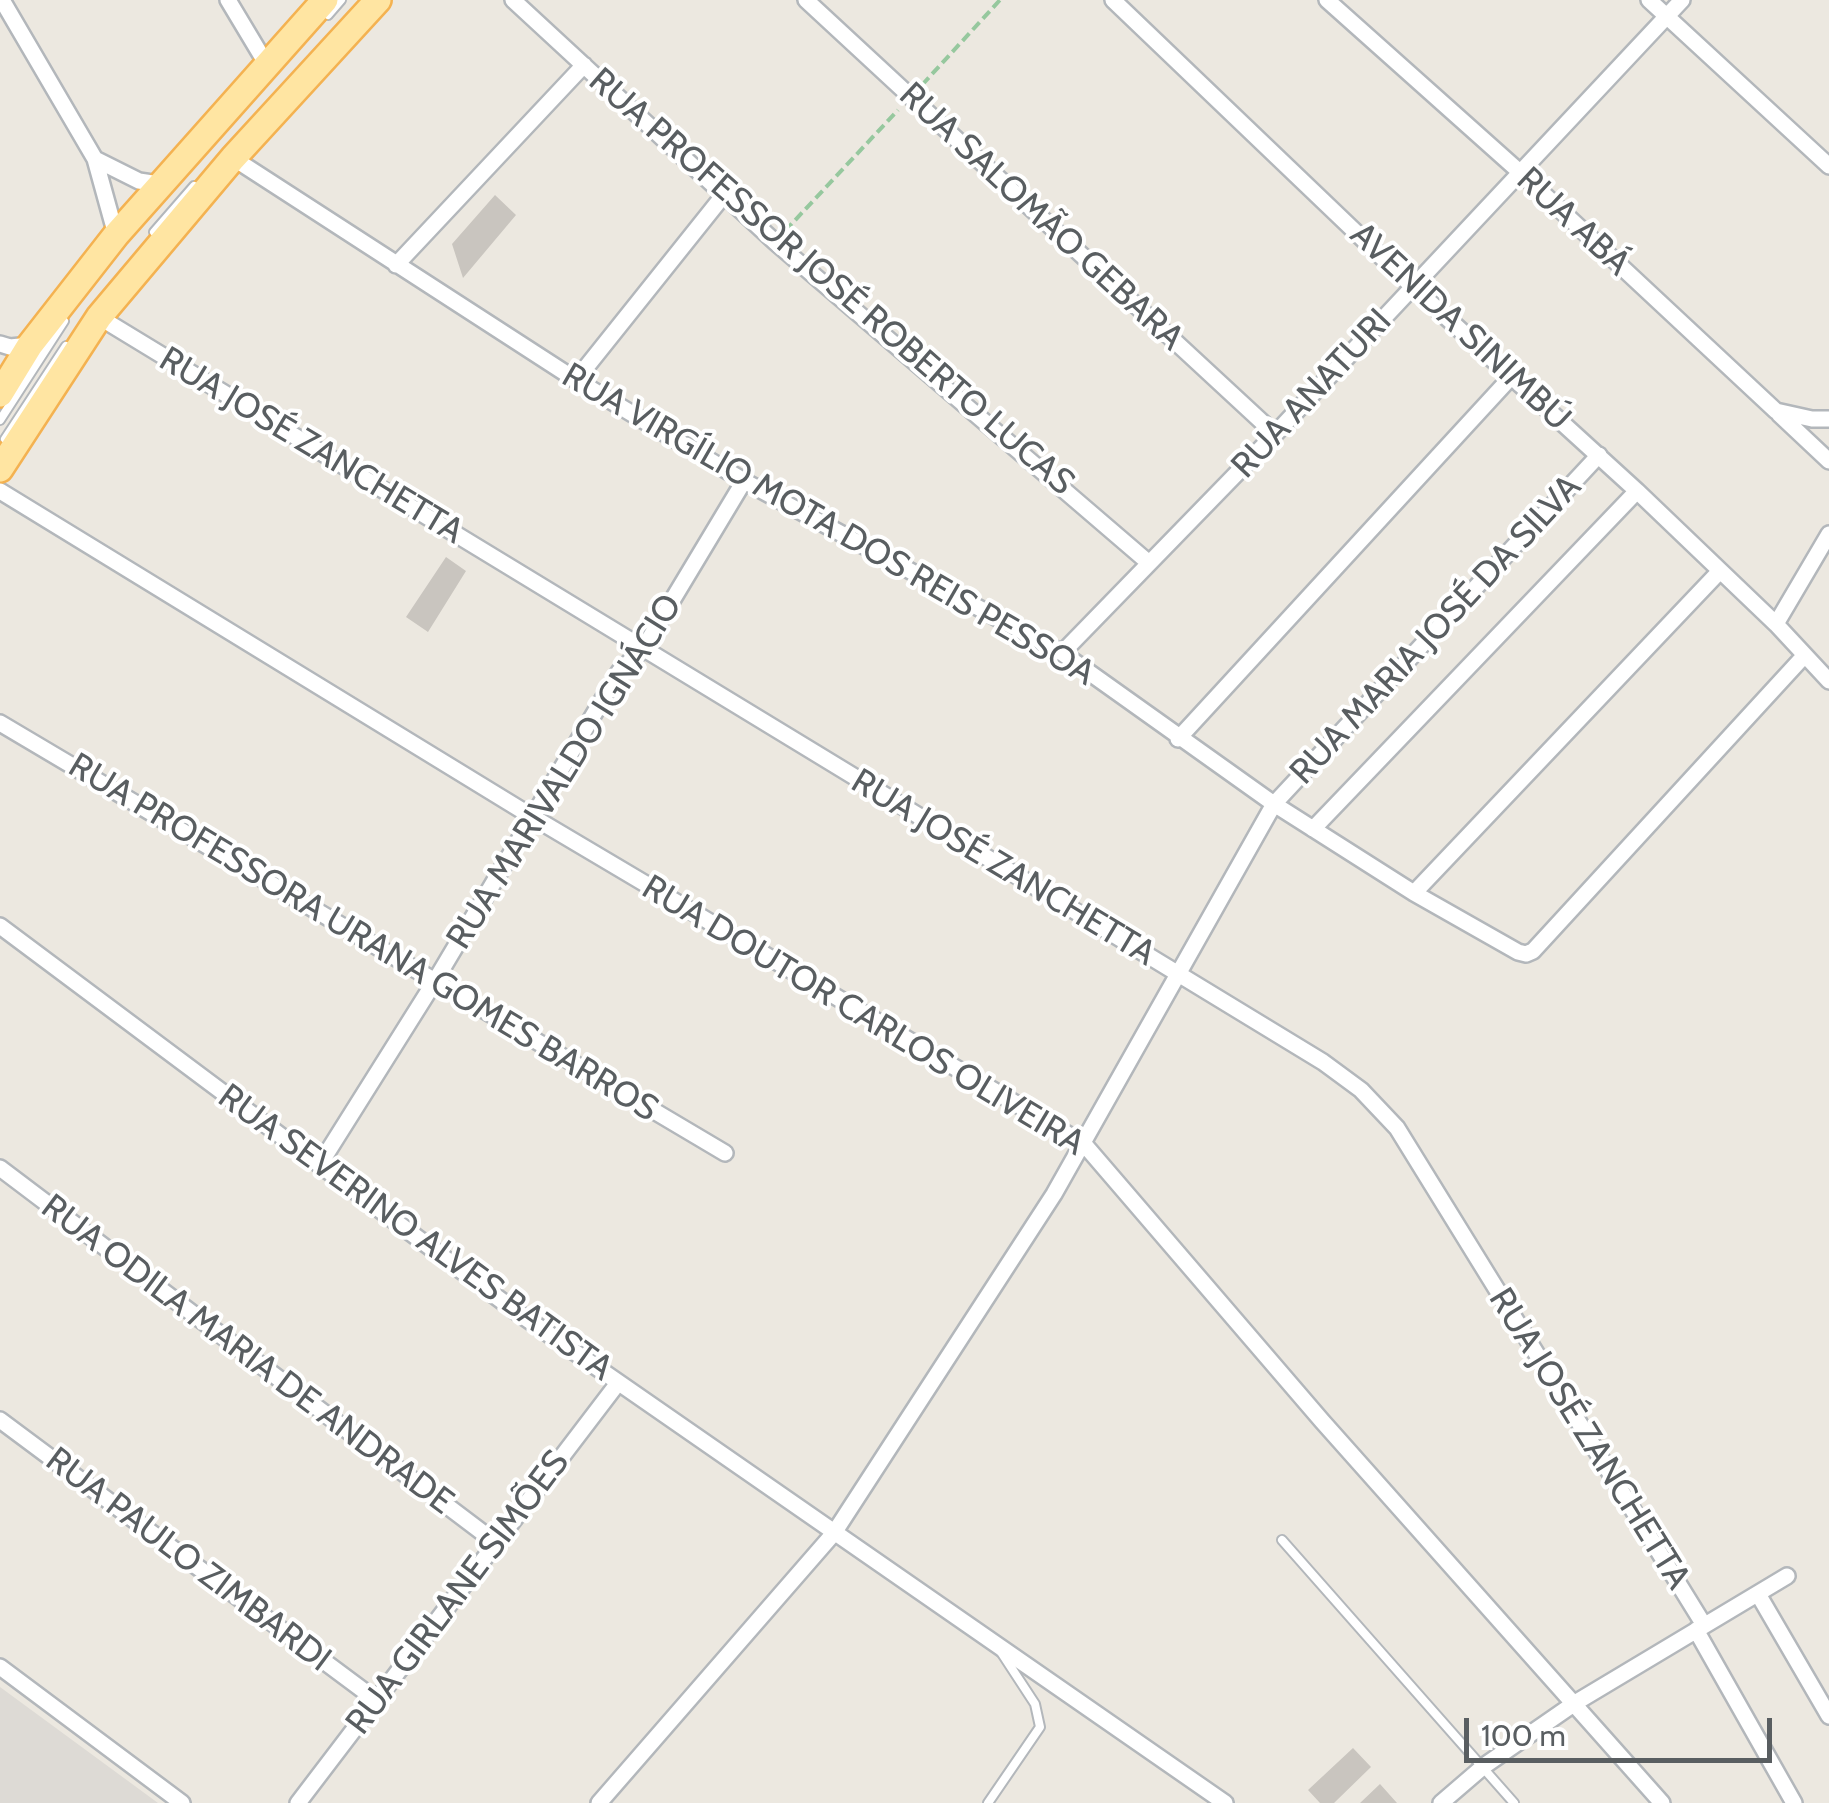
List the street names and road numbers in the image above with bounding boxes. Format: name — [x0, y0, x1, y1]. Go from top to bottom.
street label: RUA PROFESSOR JOSÉ ROBERTO LUCAS — [580, 60, 1082, 504]
street label: RUA SALOMÃO GEBARA — [890, 74, 1192, 360]
street label: RUA ABÁ — [1508, 159, 1638, 285]
street label: AVENIDA SINIMBÚ — [1341, 214, 1579, 440]
street label: RUA ANATURI — [1223, 301, 1401, 487]
street label: RUA JOSÉ ZANCHETTA — [151, 339, 471, 553]
street label: RUA VIRGÍLIO MOTA DOS REIS PESSOA — [554, 355, 1102, 695]
street label: RUA MARIA JOSÉ DA SILVA — [1282, 467, 1590, 793]
street label: RUA MARIVALDO IGNÁCIO — [439, 587, 691, 957]
street label: RUA PROFESSORA URANA GOMES BARROS — [61, 745, 665, 1131]
street label: RUA JOSÉ ZANCHETTA — [843, 761, 1163, 975]
street label: RUA DOUTOR CARLOS OLIVEIRA — [634, 867, 1092, 1165]
street label: RUA SEVERINO ALVES BATISTA — [210, 1076, 620, 1390]
street label: RUA ODILA MARIA DE ANDRADE — [33, 1186, 461, 1524]
street label: RUA JOSÉ ZANCHETTA — [1479, 1281, 1699, 1597]
street label: RUA PAULO ZIMBARDI — [37, 1439, 339, 1681]
street label: RUA GIRLANE SIMÕES — [338, 1443, 578, 1743]

